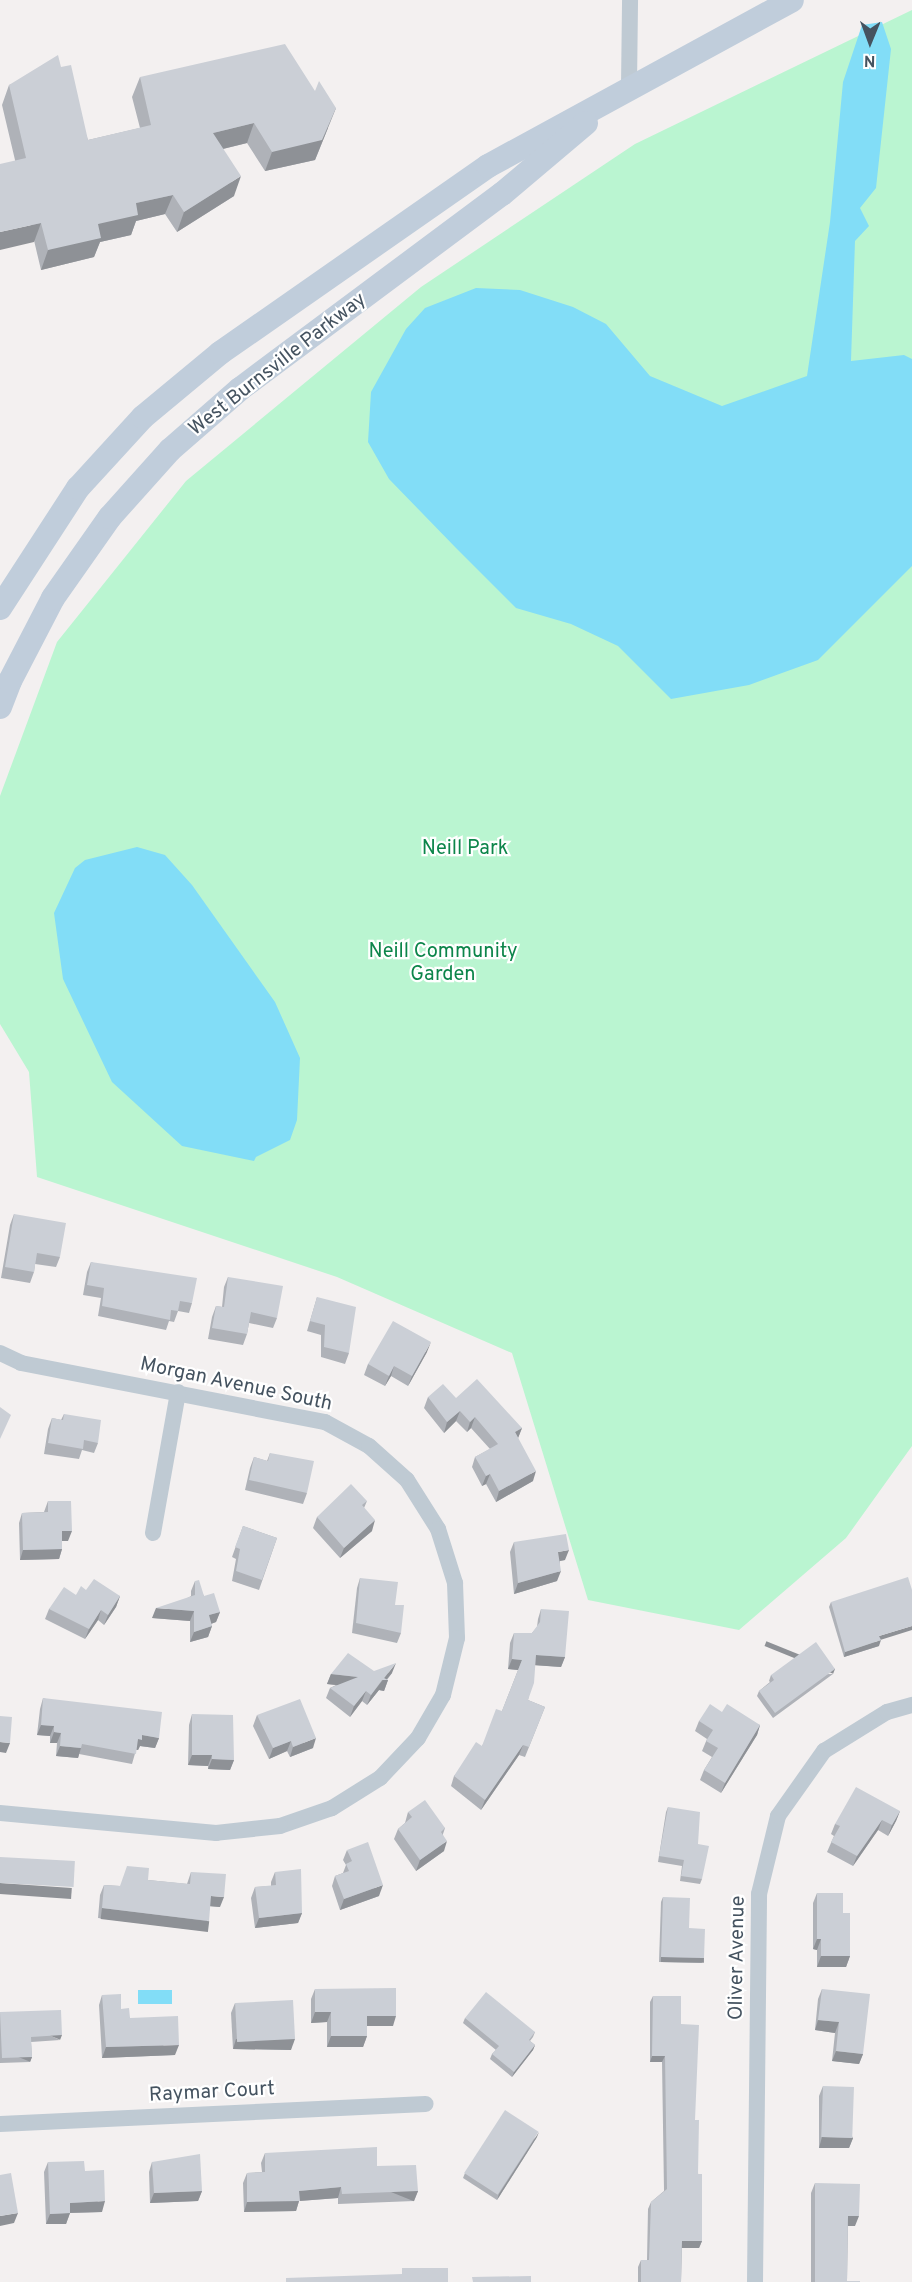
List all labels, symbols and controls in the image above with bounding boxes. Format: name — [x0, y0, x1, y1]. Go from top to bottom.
north arrow — [840, 12, 900, 72]
text: N — [864, 50, 876, 70]
street label: West Burnsville Parkway — [185, 288, 371, 442]
park label: Neill Park — [422, 837, 508, 861]
park label: Neill Community Garden — [369, 941, 517, 988]
street label: Morgan Avenue South — [137, 1353, 335, 1417]
street label: Oliver Avenue — [725, 1895, 751, 2021]
street label: Raymar Court — [149, 2078, 275, 2108]

